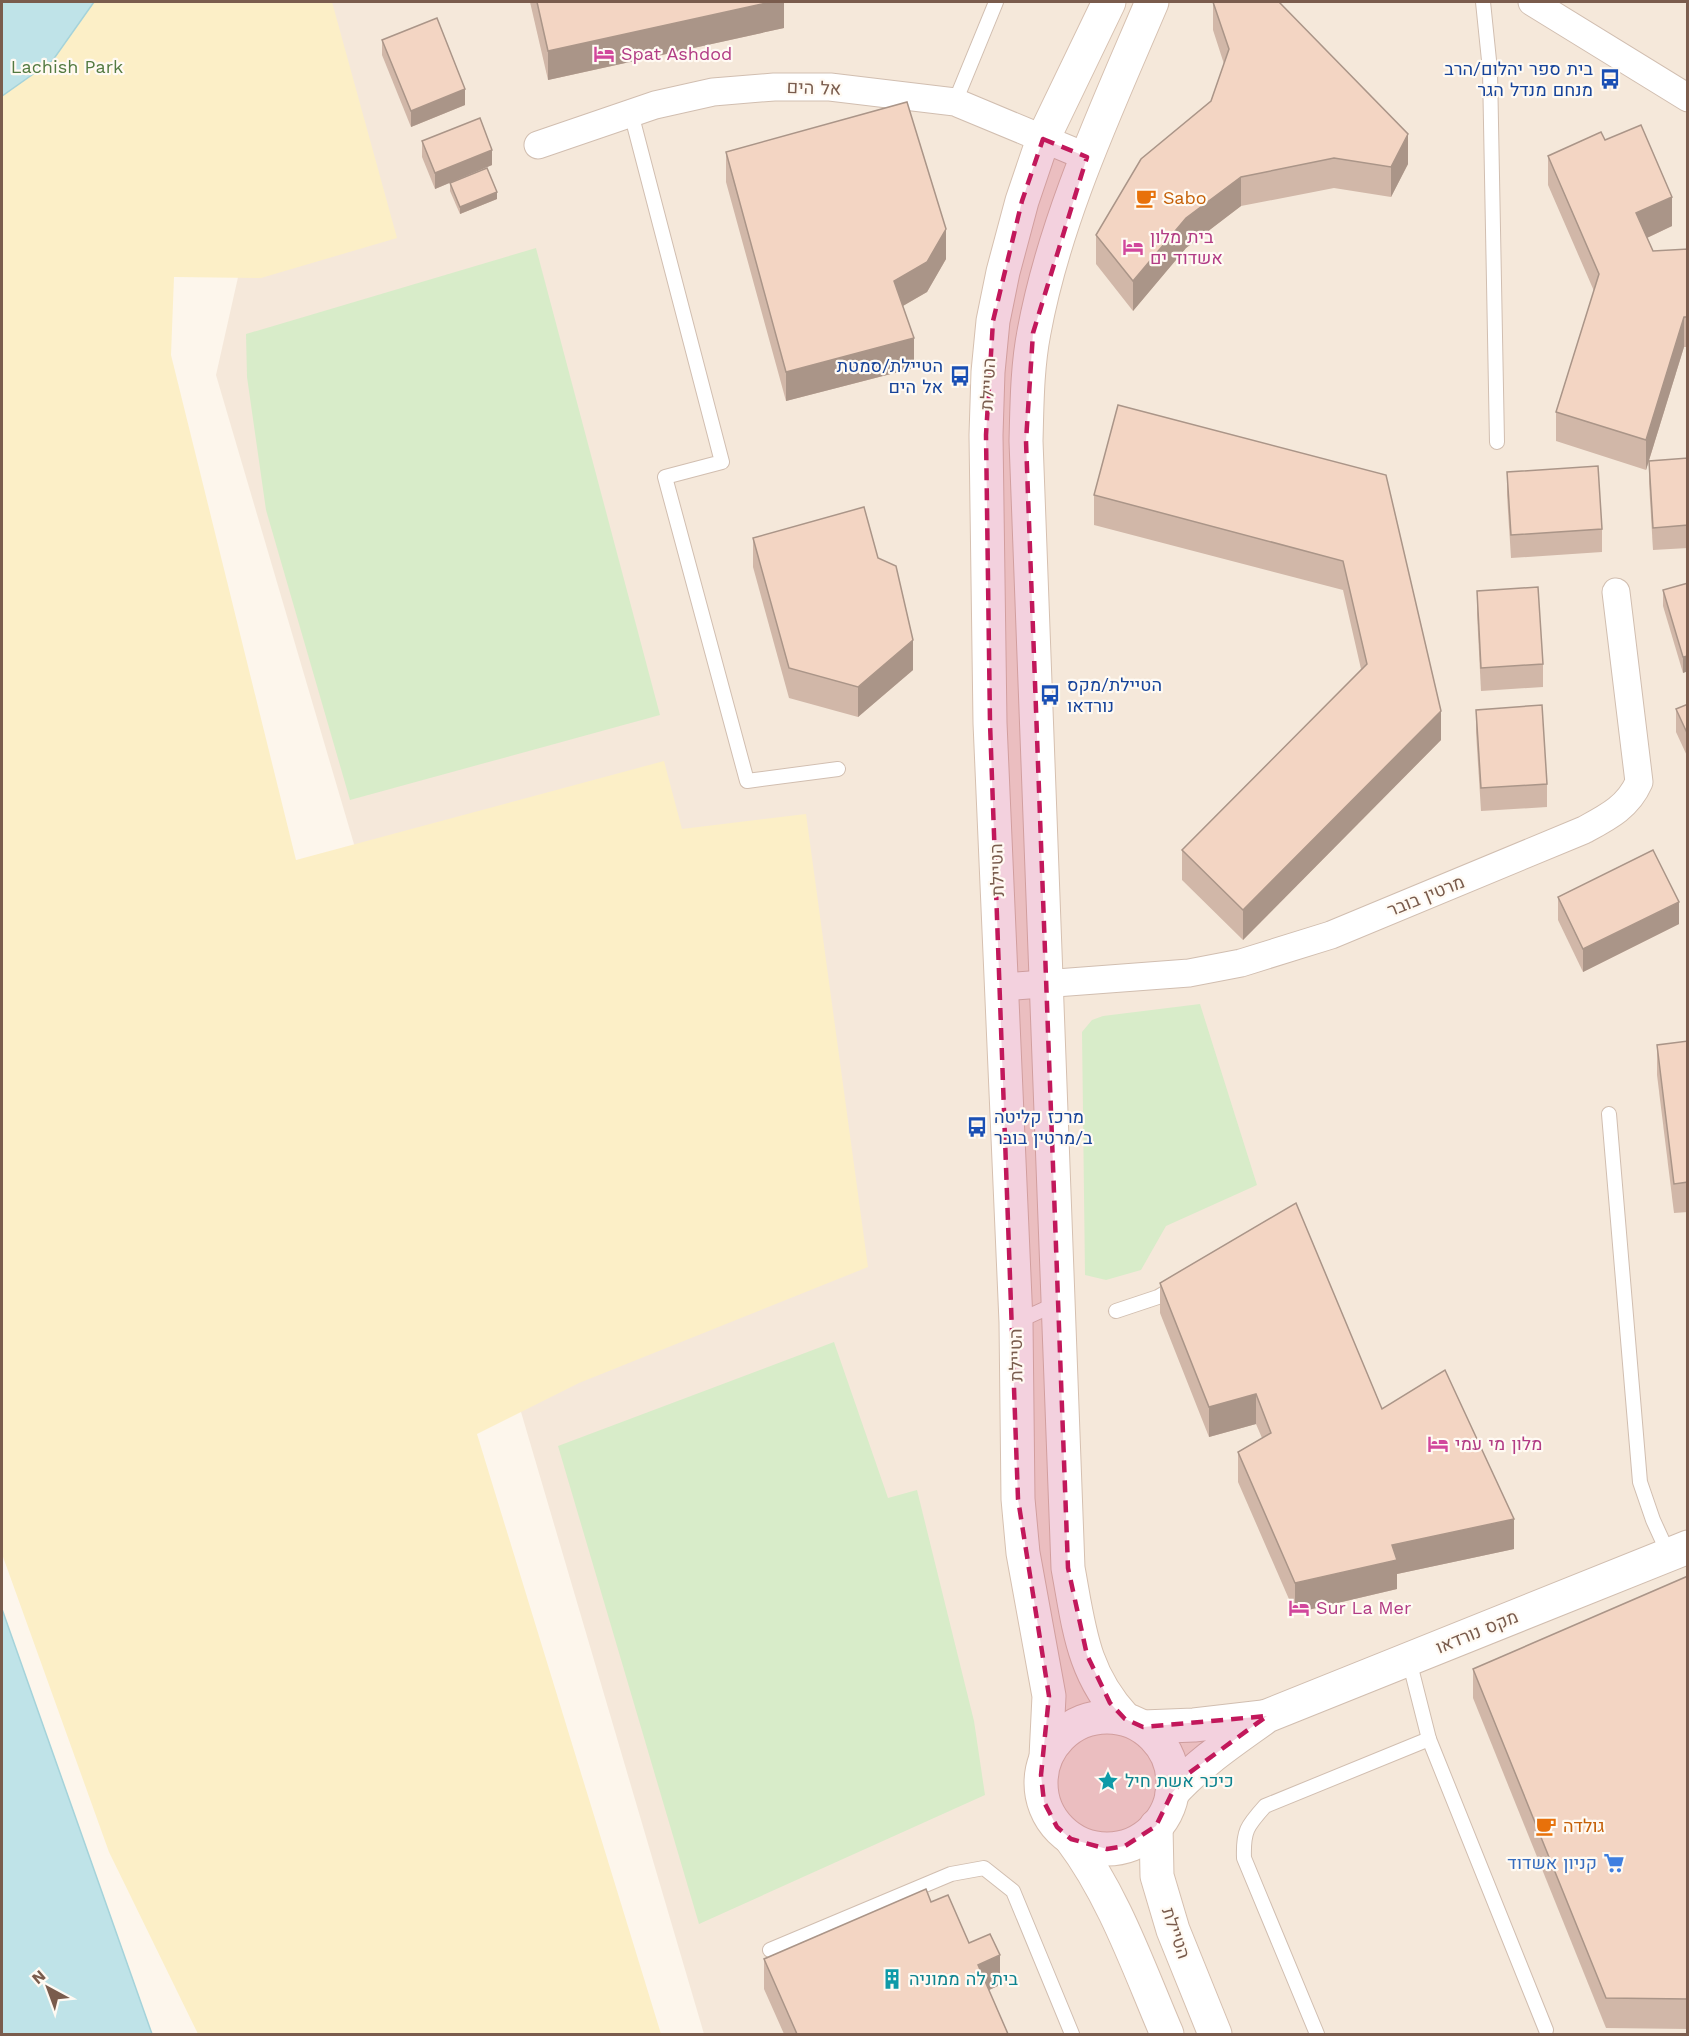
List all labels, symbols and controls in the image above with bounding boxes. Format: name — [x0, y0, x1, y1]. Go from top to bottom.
hotel icon: Spat Ashdod — [592, 42, 616, 66]
place label: Spat Ashdod — [621, 43, 732, 64]
park label: Lachish Park — [11, 56, 123, 77]
place label: בית ספר יהלום/הרב מנחם מנדל הגר — [1444, 58, 1594, 100]
bus stop icon: בית ספר יהלום/הרב מנחם מנדל הגר — [1598, 67, 1622, 91]
street label: אל הים — [786, 76, 842, 99]
cafe icon: Sabo — [1134, 186, 1158, 210]
place label: Sabo — [1163, 187, 1207, 208]
place label: בית מלון אשדוד ים — [1150, 226, 1223, 268]
hotel icon: בית מלון אשדוד ים — [1121, 235, 1145, 259]
place label: הטיילת/סמטת אל הים — [837, 355, 943, 397]
street label: הטיילת — [976, 357, 999, 411]
bus stop icon: הטיילת/סמטת אל הים — [948, 364, 972, 388]
place label: הטיילת/מקס נורדאו — [1067, 674, 1162, 716]
bus stop icon: הטיילת/מקס נורדאו — [1038, 683, 1062, 707]
street label: הטיילת — [985, 843, 1008, 897]
street label: מרטין בובר — [1384, 871, 1467, 920]
place label: מרכז קליטה ב/מרטין בובר — [994, 1106, 1093, 1148]
bus stop icon: מרכז קליטה ב/מרטין בובר — [965, 1115, 989, 1139]
street label: הטיילת — [1005, 1328, 1026, 1382]
hotel icon: מלון מי עמי — [1426, 1432, 1450, 1456]
place label: מלון מי עמי — [1455, 1433, 1543, 1454]
hotel icon: Sur La Mer — [1287, 1596, 1311, 1620]
place label: Sur La Mer — [1316, 1597, 1411, 1618]
street label: מקס נורדאו — [1432, 1605, 1521, 1658]
place icon: כיכר אשת חיל — [1096, 1769, 1120, 1793]
place label: כיכר אשת חיל — [1125, 1770, 1234, 1791]
cafe icon: גולדה — [1534, 1814, 1558, 1838]
place label: גולדה — [1563, 1815, 1605, 1836]
supermarket icon: קניון אשדוד — [1602, 1851, 1626, 1875]
place label: קניון אשדוד — [1507, 1852, 1597, 1873]
street label: הטיילת — [1158, 1904, 1195, 1961]
north arrow — [18, 1958, 78, 2018]
text: N — [28, 1966, 49, 1988]
building icon: בית לה ממוניה — [880, 1967, 904, 1991]
place label: בית לה ממוניה — [909, 1968, 1018, 1989]

